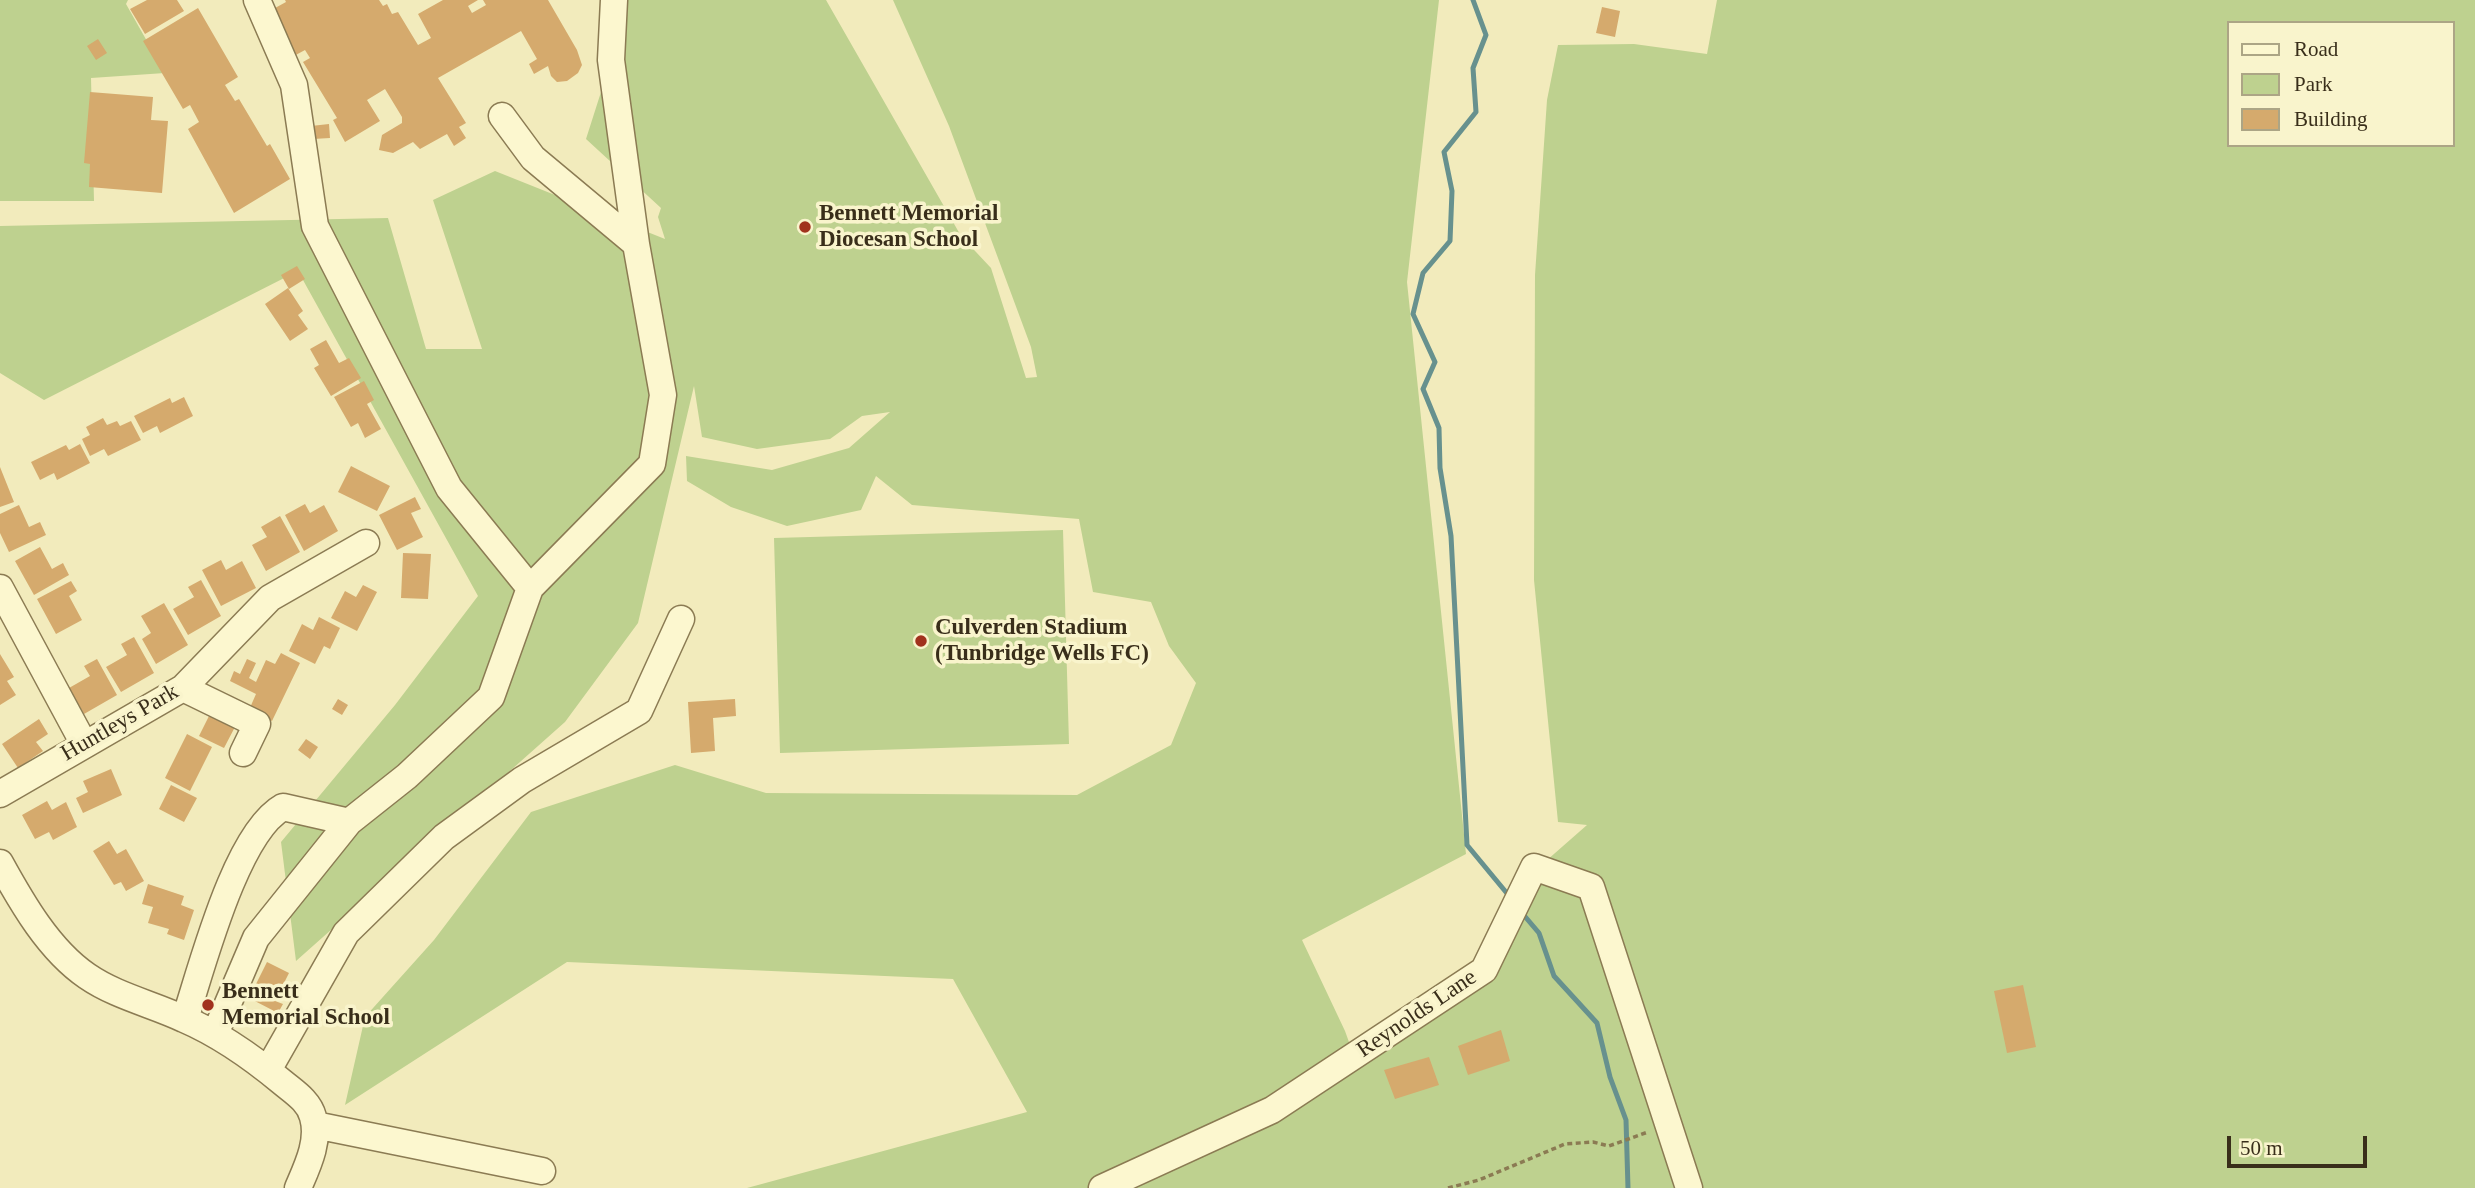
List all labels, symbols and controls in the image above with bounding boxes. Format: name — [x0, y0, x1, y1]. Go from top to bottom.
legend — [2226, 21, 2454, 147]
text: Road — [2294, 37, 2338, 61]
text: Park — [2294, 72, 2333, 96]
text: Building — [2294, 107, 2368, 131]
place label: Bennett Memorial Diocesan School — [819, 200, 998, 254]
marker: Bennett Memorial Diocesan School — [797, 219, 813, 235]
place label: Culverden Stadium (Tunbridge Wells FC) — [935, 614, 1149, 668]
marker: Culverden Stadium (Tunbridge Wells FC) — [913, 633, 929, 649]
street label: Huntleys Park — [56, 678, 184, 768]
street label: Reynolds Lane — [1352, 964, 1482, 1064]
place label: Bennett Memorial School — [222, 978, 390, 1032]
marker: Bennett Memorial School — [200, 997, 216, 1013]
scale bar — [2230, 1122, 2370, 1166]
text: 50 m — [2240, 1136, 2283, 1160]

